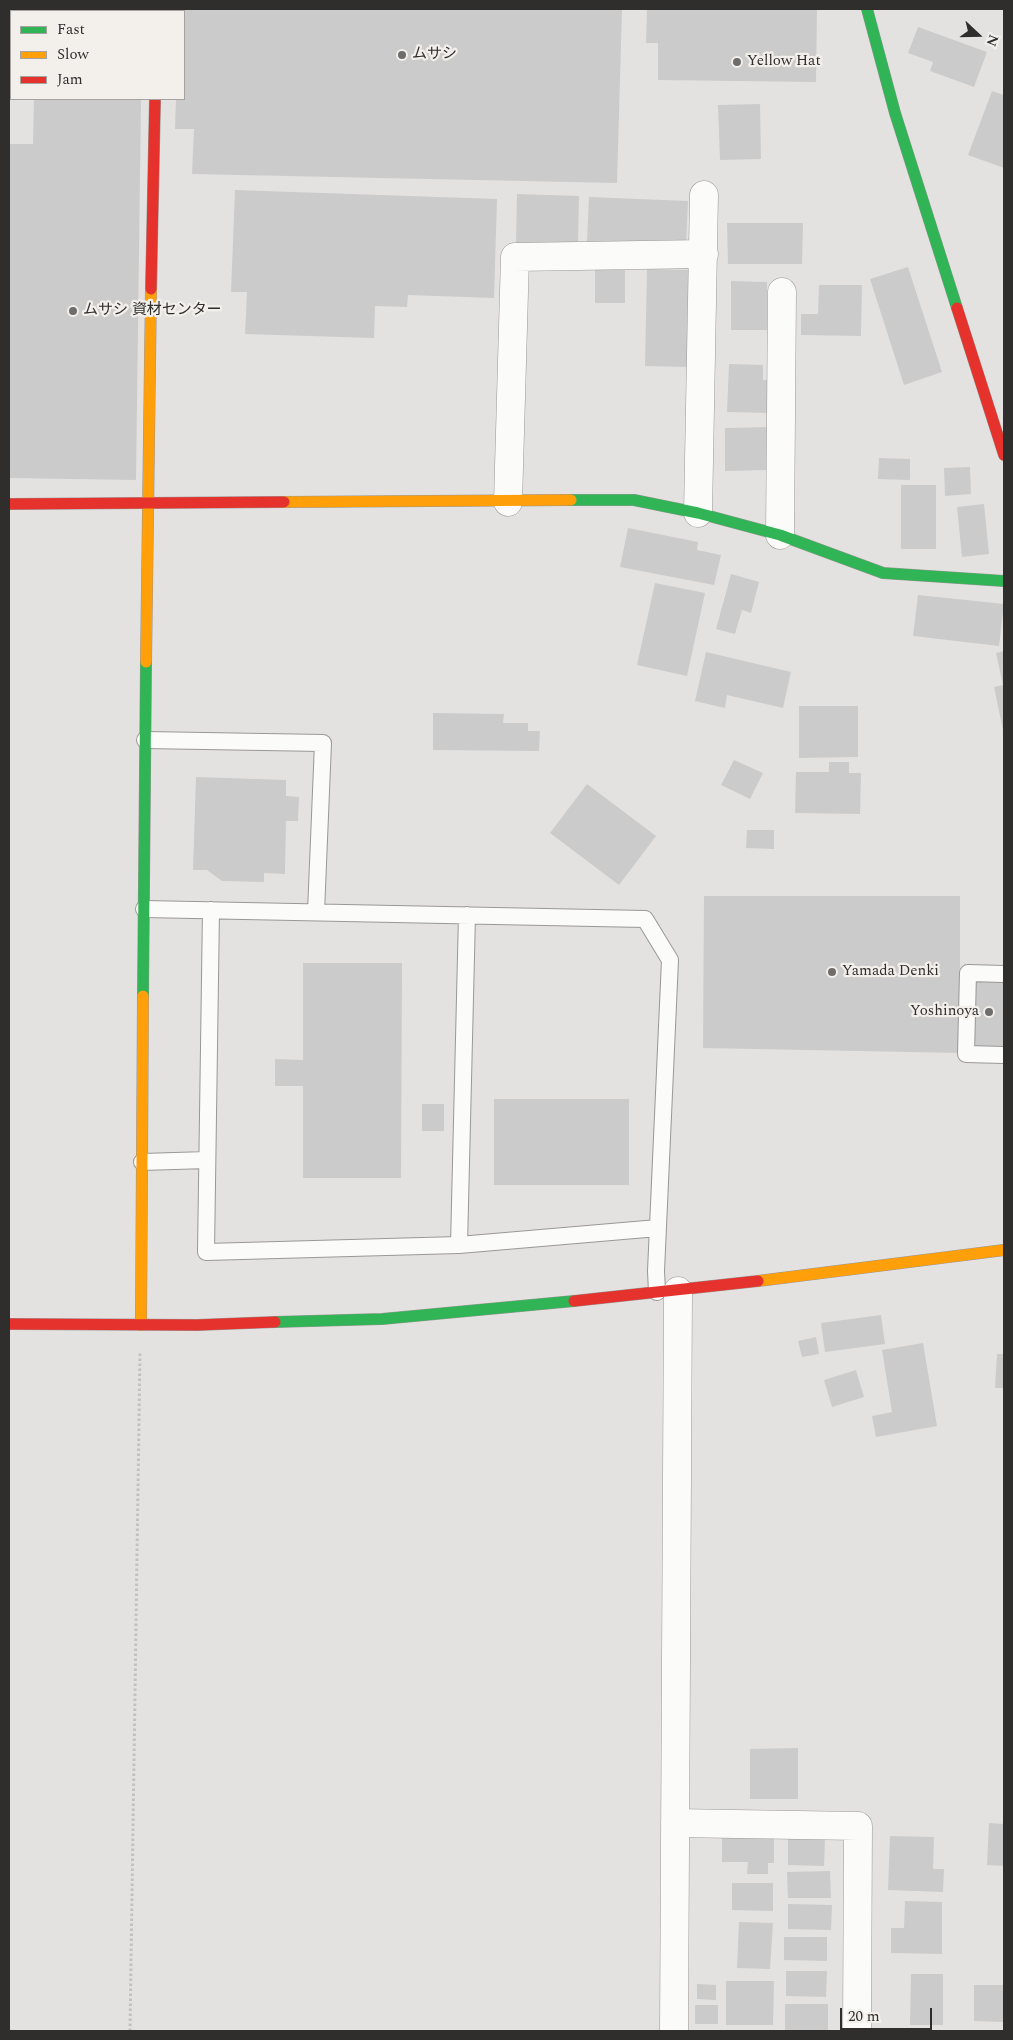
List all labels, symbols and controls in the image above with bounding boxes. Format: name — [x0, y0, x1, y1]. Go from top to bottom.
legend — [10, 10, 185, 100]
north arrow — [953, 10, 1003, 60]
text: Fast — [57, 18, 85, 41]
text: N — [981, 31, 1004, 50]
text: Slow — [57, 43, 89, 66]
place label: ムサシ — [412, 46, 457, 64]
marker: ムサシ — [396, 49, 408, 61]
place label: Yellow Hat — [747, 53, 821, 71]
marker: Yellow Hat — [731, 56, 743, 68]
text: Jam — [57, 68, 83, 91]
place label: ムサシ 資材センター — [83, 302, 222, 320]
marker: ムサシ 資材センター — [67, 305, 79, 317]
place label: Yamada Denki — [842, 963, 939, 981]
marker: Yamada Denki — [826, 966, 838, 978]
place label: Yoshinoya — [910, 1003, 979, 1021]
marker: Yoshinoya — [983, 1006, 995, 1018]
scale bar — [843, 1998, 936, 2030]
text: 20 m — [848, 2005, 880, 2028]

